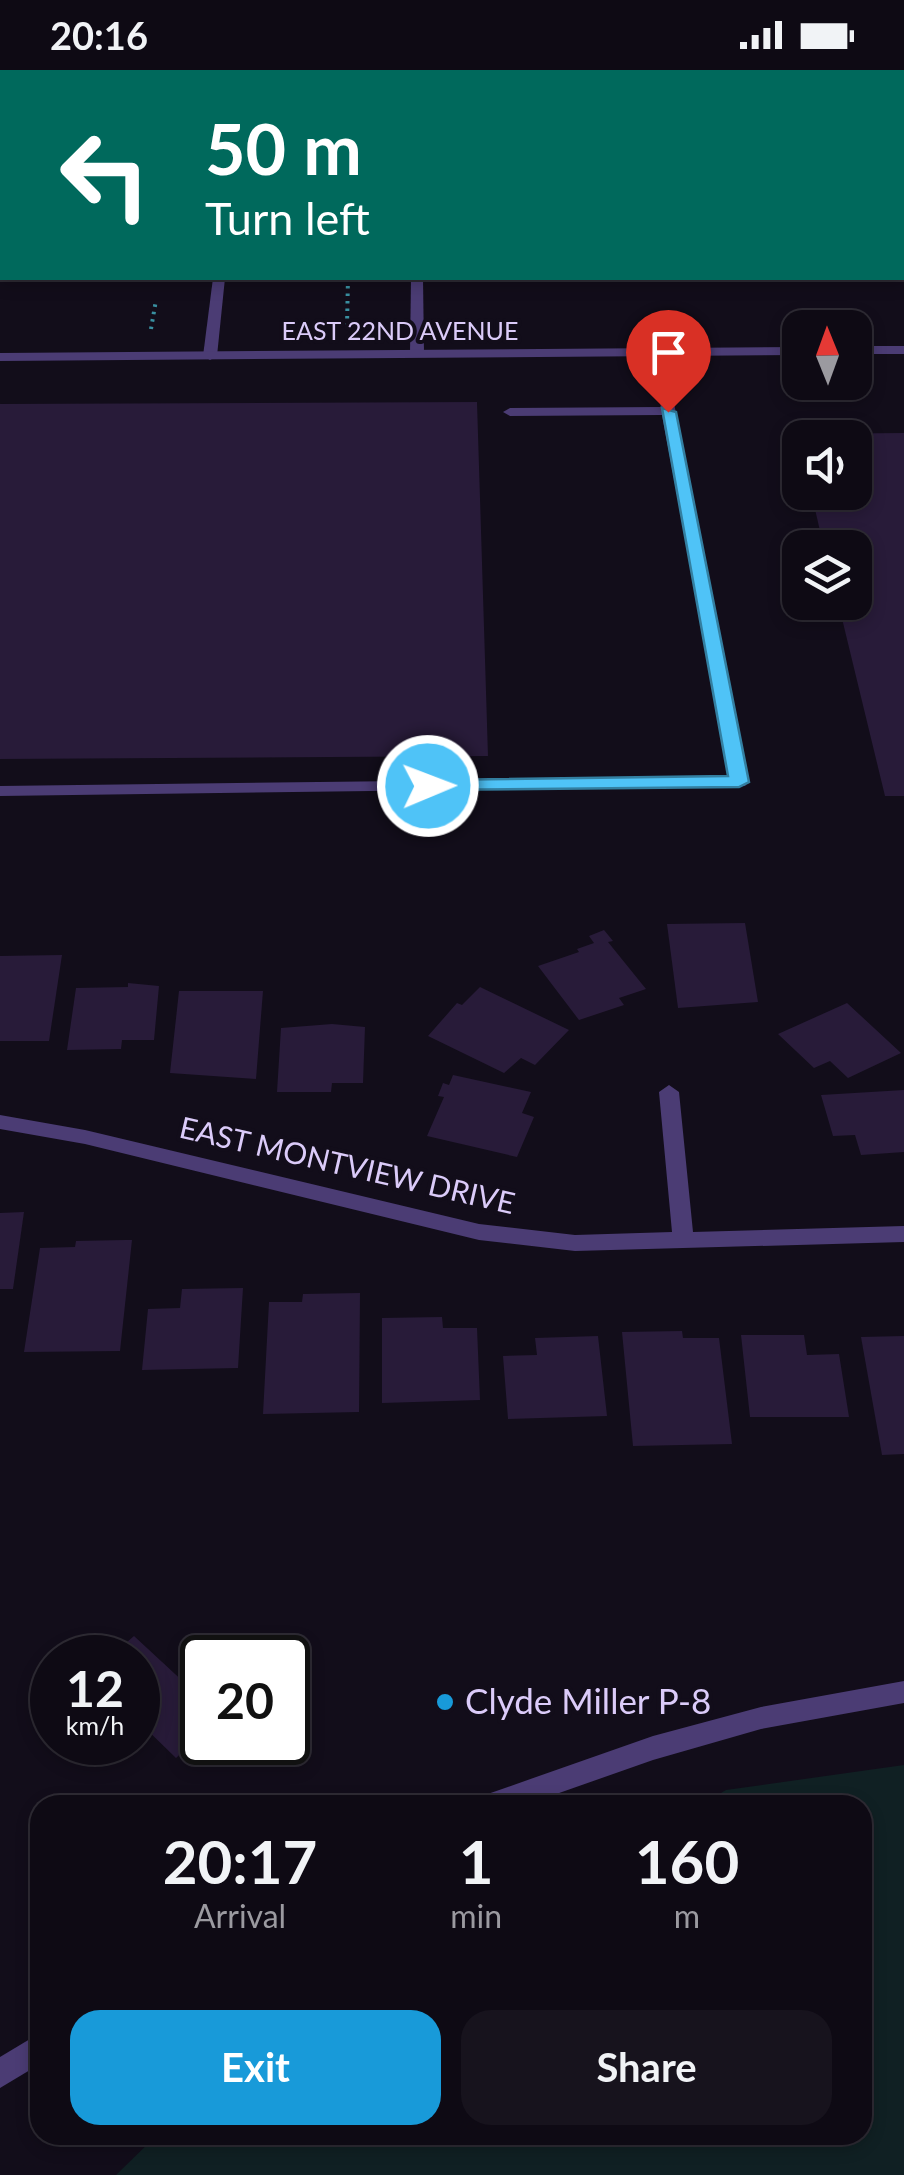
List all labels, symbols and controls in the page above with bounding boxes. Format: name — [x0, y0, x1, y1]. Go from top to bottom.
text: 20:16 — [50, 12, 148, 58]
text: 50 m — [205, 106, 362, 190]
icon: left — [40, 110, 170, 240]
text: Turn left — [205, 191, 370, 245]
pin — [626, 310, 711, 413]
north arrow — [782, 310, 872, 400]
map controls — [782, 310, 872, 620]
street label: EAST 22ND AVENUE — [282, 315, 518, 345]
icon: arrive — [641, 325, 696, 380]
button: sound — [782, 420, 872, 510]
button: layers — [782, 530, 872, 620]
position arrow — [376, 734, 480, 838]
street label: EAST MONTVIEW DRIVE — [176, 1108, 519, 1220]
speed limit sign: 20 — [180, 1635, 310, 1765]
text: 12 — [66, 1658, 124, 1718]
place label: Clyde Miller P-8 — [465, 1679, 711, 1721]
marker: Clyde Miller P-8 — [434, 1691, 456, 1713]
text: km/h — [66, 1710, 124, 1740]
text: 20:17 — [163, 1825, 317, 1897]
text: 1 — [459, 1825, 494, 1897]
text: 160 — [635, 1825, 739, 1897]
text: Arrival — [194, 1896, 286, 1935]
text: min — [450, 1896, 502, 1935]
text: m — [674, 1896, 700, 1935]
button: Exit — [70, 2010, 441, 2125]
button: Share — [461, 2010, 832, 2125]

